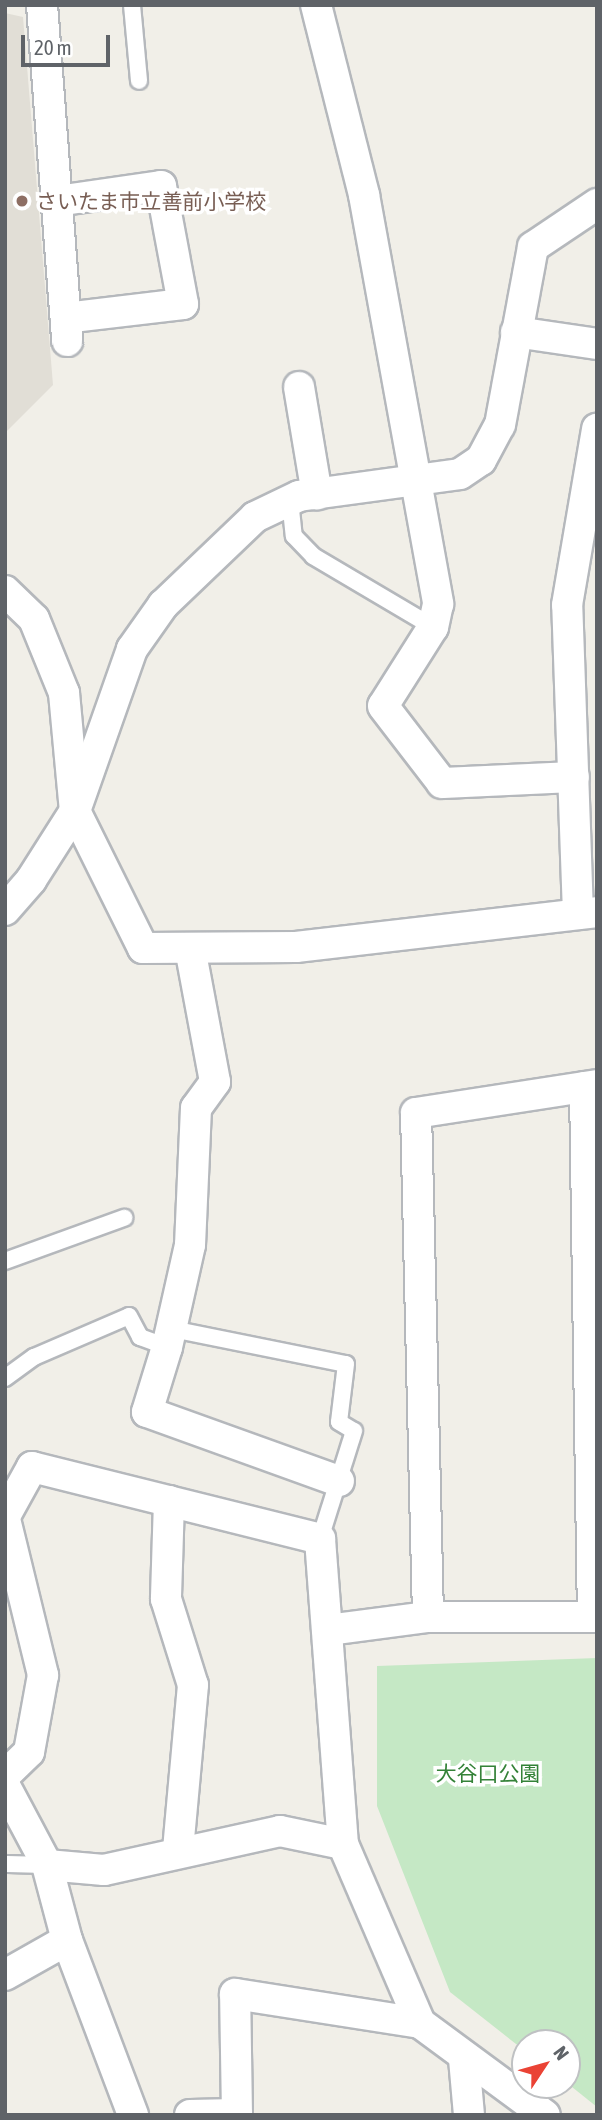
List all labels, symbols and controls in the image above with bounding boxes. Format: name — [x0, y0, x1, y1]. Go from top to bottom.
scale bar — [24, 21, 114, 65]
text: 20 m — [34, 35, 72, 59]
place label: さいたま市立善前小学校 — [36, 188, 267, 214]
marker: さいたま市立善前小学校 — [14, 193, 30, 209]
park label: 大谷口公園 — [436, 1760, 540, 1786]
north arrow — [511, 2029, 581, 2099]
text: N — [549, 2042, 574, 2064]

